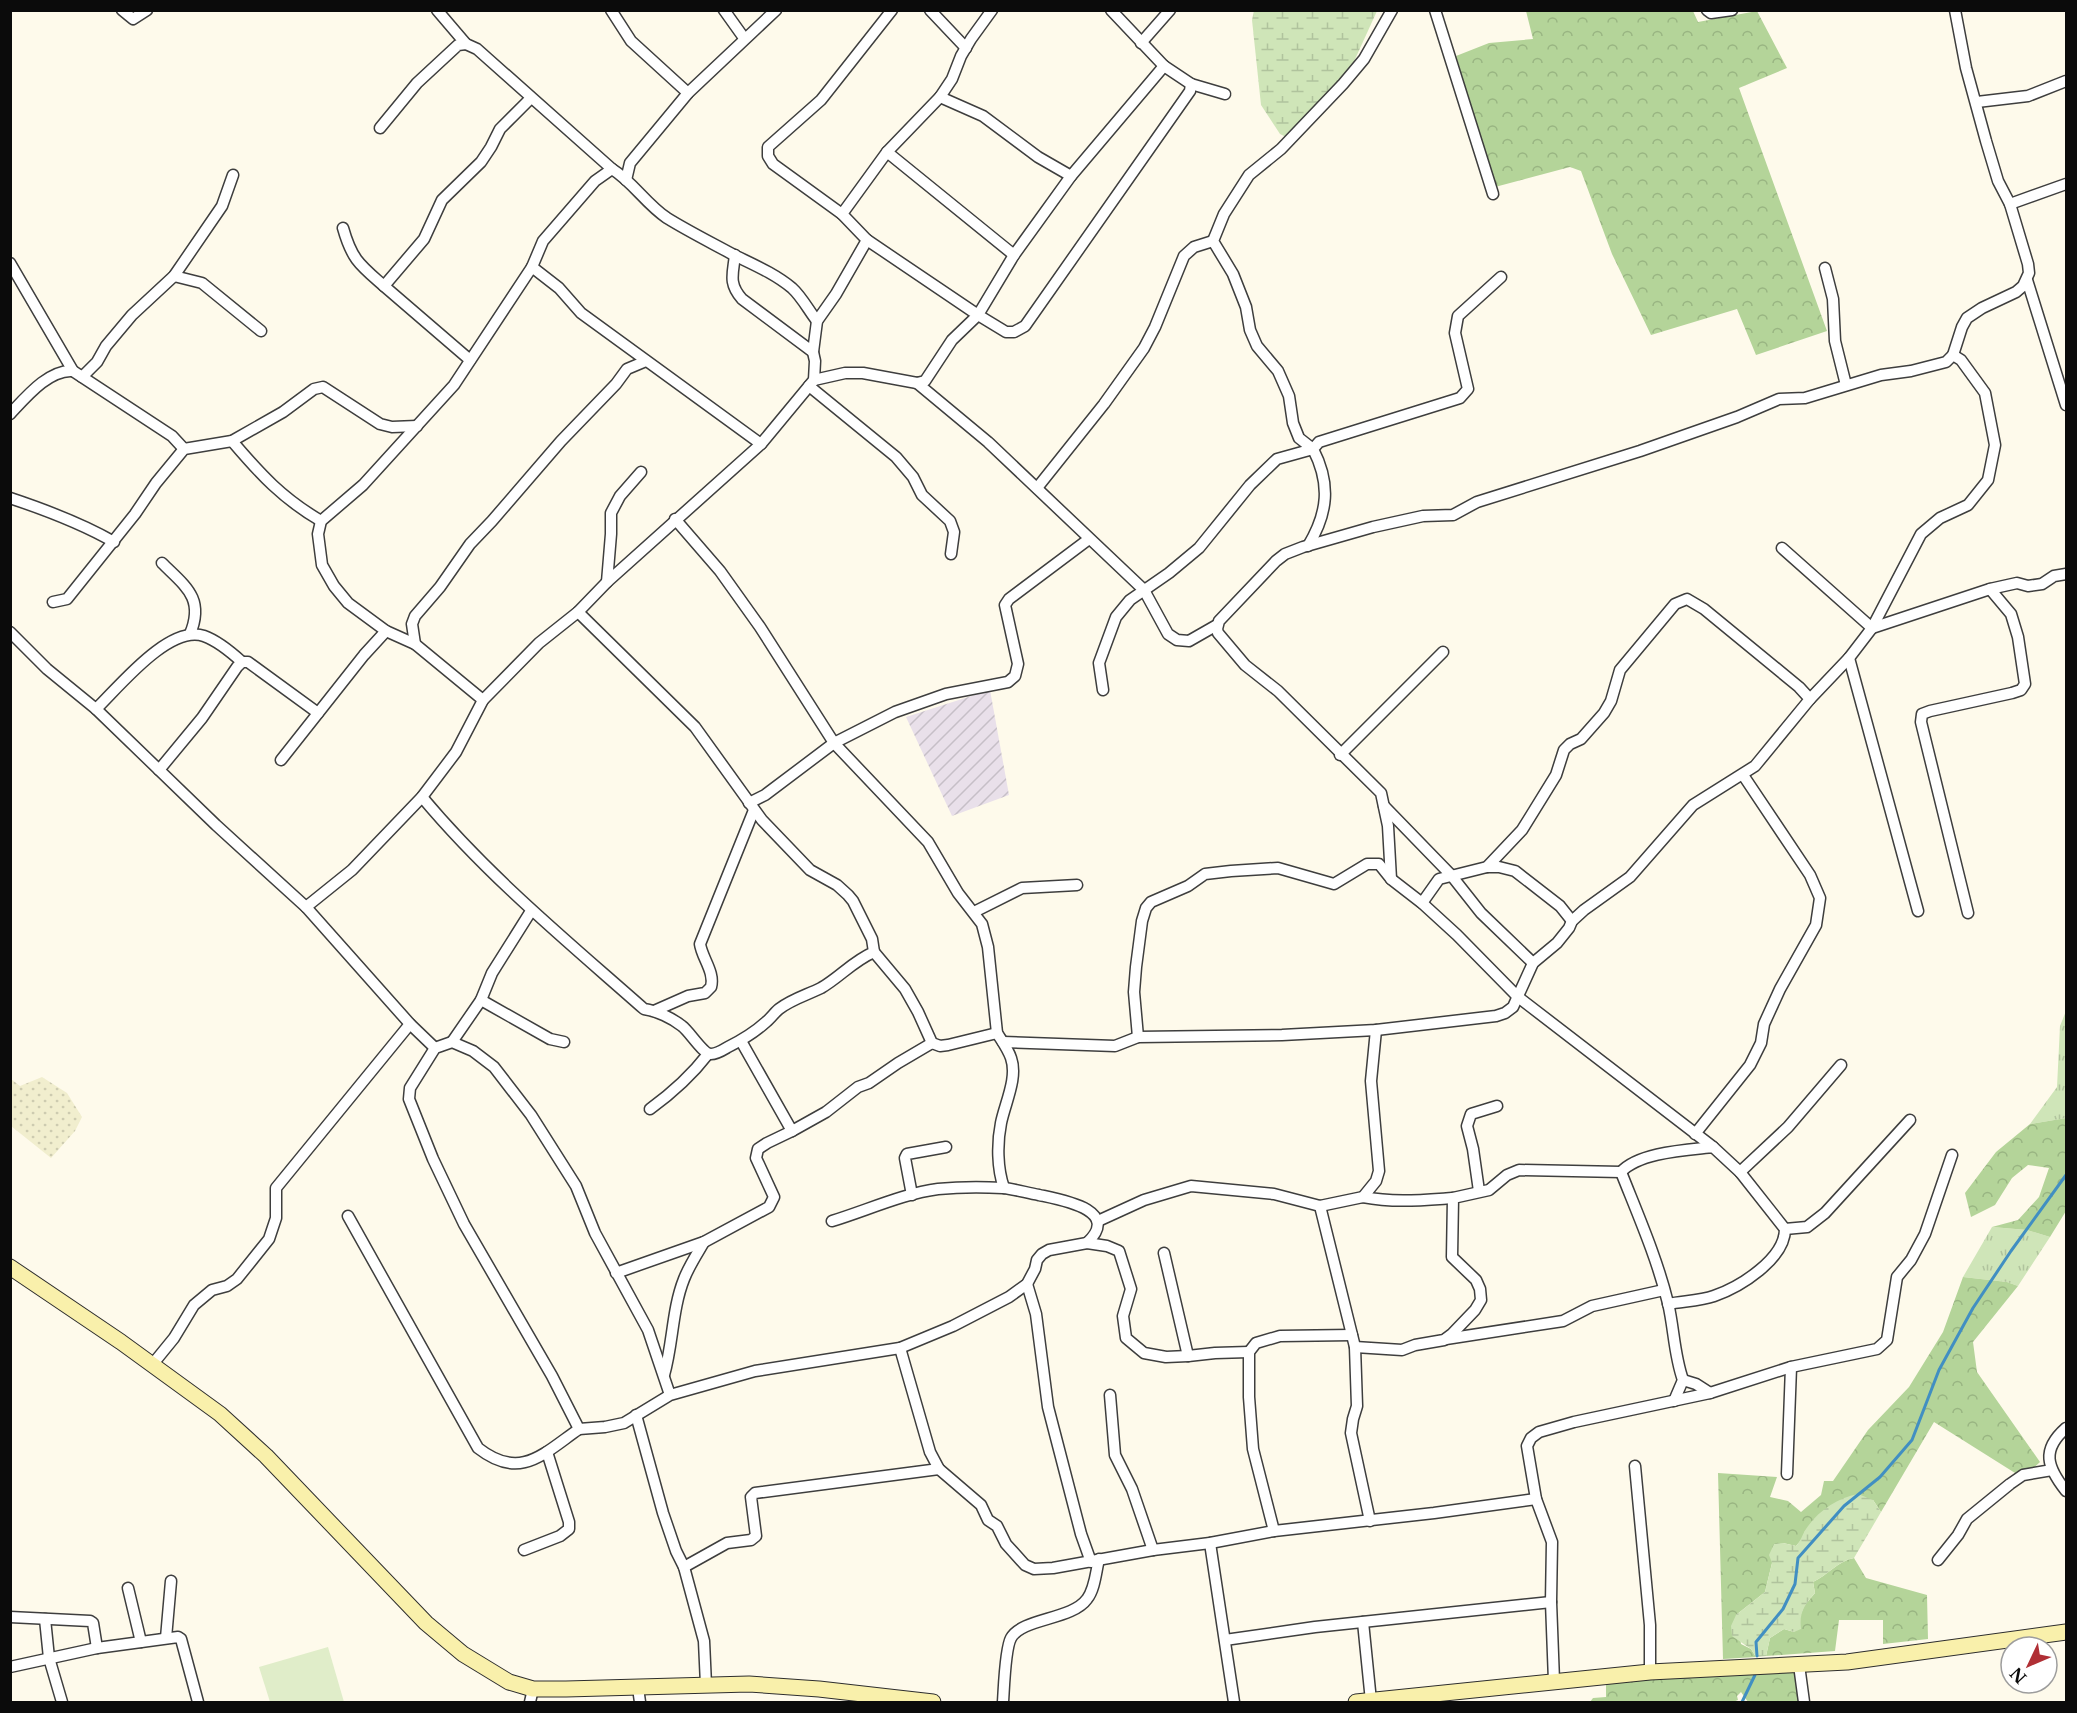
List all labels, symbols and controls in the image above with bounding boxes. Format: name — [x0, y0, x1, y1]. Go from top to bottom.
north arrow — [1999, 1635, 2059, 1695]
text: N — [2006, 1663, 2031, 1688]

